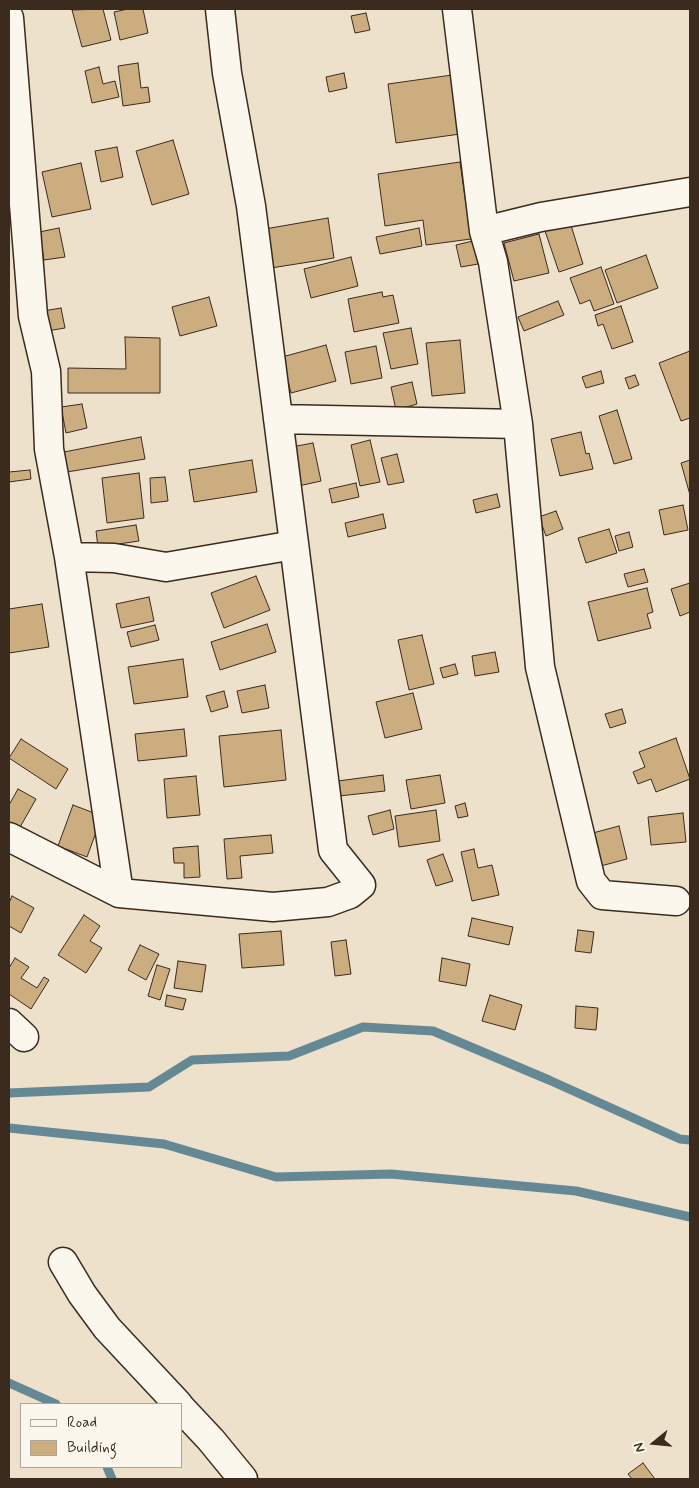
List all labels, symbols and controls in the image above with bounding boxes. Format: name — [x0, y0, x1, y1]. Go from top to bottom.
legend — [20, 1403, 182, 1468]
text: Road — [67, 1413, 97, 1433]
north arrow — [629, 1418, 679, 1468]
text: Building — [67, 1438, 117, 1458]
text: N — [630, 1440, 650, 1454]

